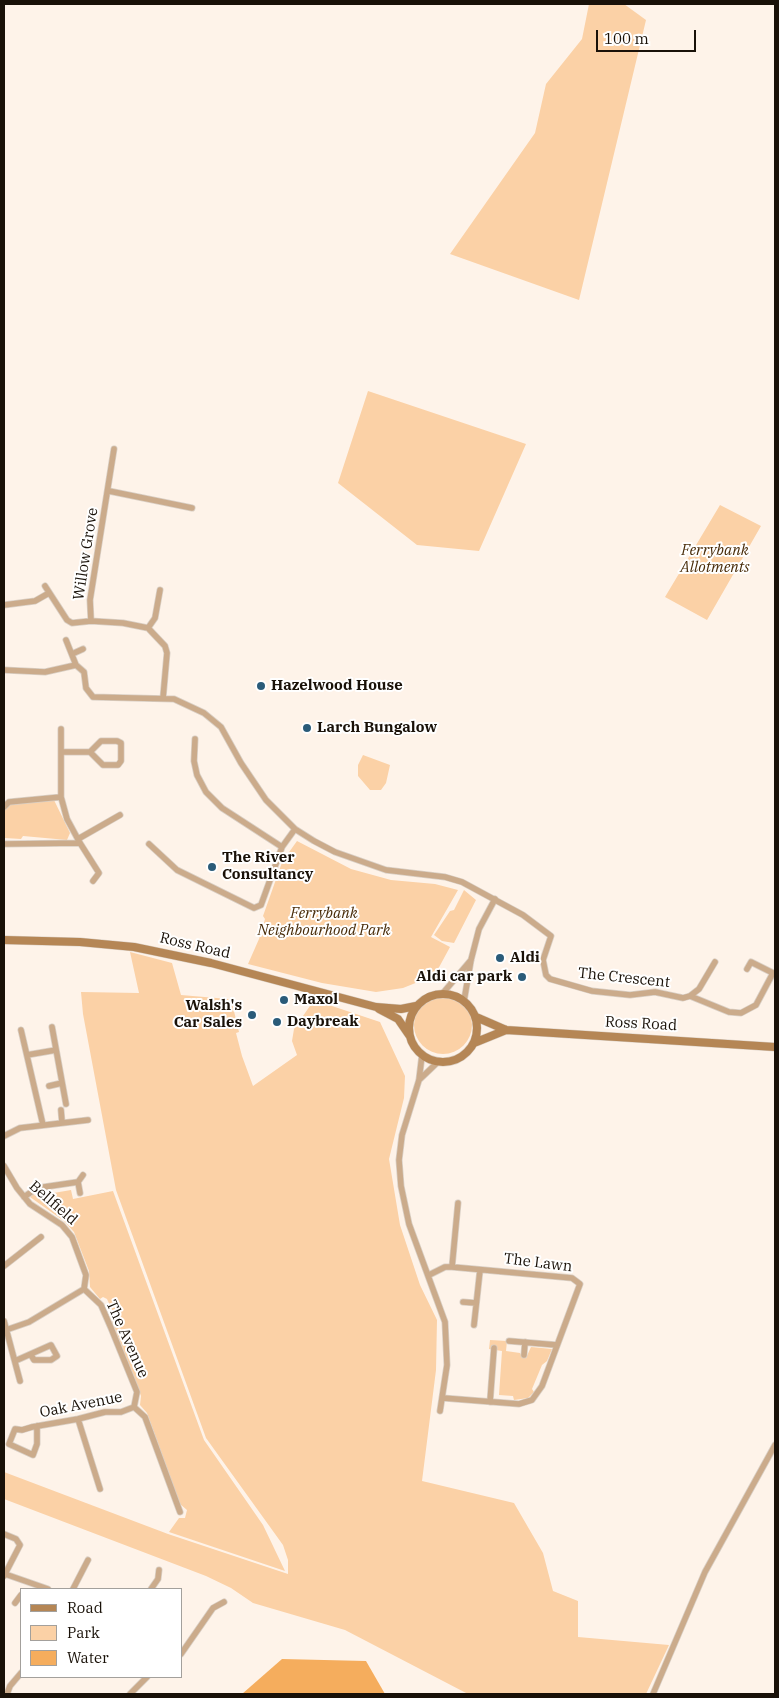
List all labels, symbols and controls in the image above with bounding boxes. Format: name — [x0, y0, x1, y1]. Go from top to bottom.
scale bar — [599, 20, 699, 52]
text: 100 m — [604, 29, 649, 48]
street label: Willow Grove — [70, 507, 102, 601]
park label: Ferrybank Allotments — [680, 542, 750, 577]
place label: Hazelwood House — [271, 677, 403, 695]
marker: Hazelwood House — [255, 680, 267, 692]
place label: Larch Bungalow — [317, 719, 437, 737]
marker: Larch Bungalow — [301, 722, 313, 734]
place label: The River Consultancy — [222, 849, 313, 884]
marker: The River Consultancy — [206, 861, 218, 873]
park label: Ferrybank Neighbourhood Park — [257, 905, 391, 940]
street label: Ross Road — [158, 929, 232, 963]
place label: Aldi — [510, 949, 540, 967]
marker: Aldi — [494, 952, 506, 964]
street label: The Crescent — [577, 964, 671, 992]
place label: Aldi car park — [416, 968, 512, 986]
marker: Aldi car park — [516, 971, 528, 983]
place label: Maxol — [294, 991, 338, 1009]
marker: Maxol — [278, 994, 290, 1006]
place label: Walsh's Car Sales — [174, 997, 242, 1032]
marker: Walsh's Car Sales — [246, 1009, 258, 1021]
place label: Daybreak — [287, 1013, 359, 1031]
street label: Ross Road — [605, 1013, 677, 1035]
marker: Daybreak — [271, 1016, 283, 1028]
street label: Bellfield — [25, 1177, 81, 1229]
street label: The Lawn — [503, 1250, 573, 1276]
street label: The Avenue — [102, 1297, 152, 1381]
street label: Oak Avenue — [38, 1388, 124, 1422]
legend — [20, 1588, 182, 1678]
text: Road — [67, 1598, 103, 1617]
text: Park — [67, 1623, 100, 1642]
text: Water — [67, 1648, 109, 1667]

